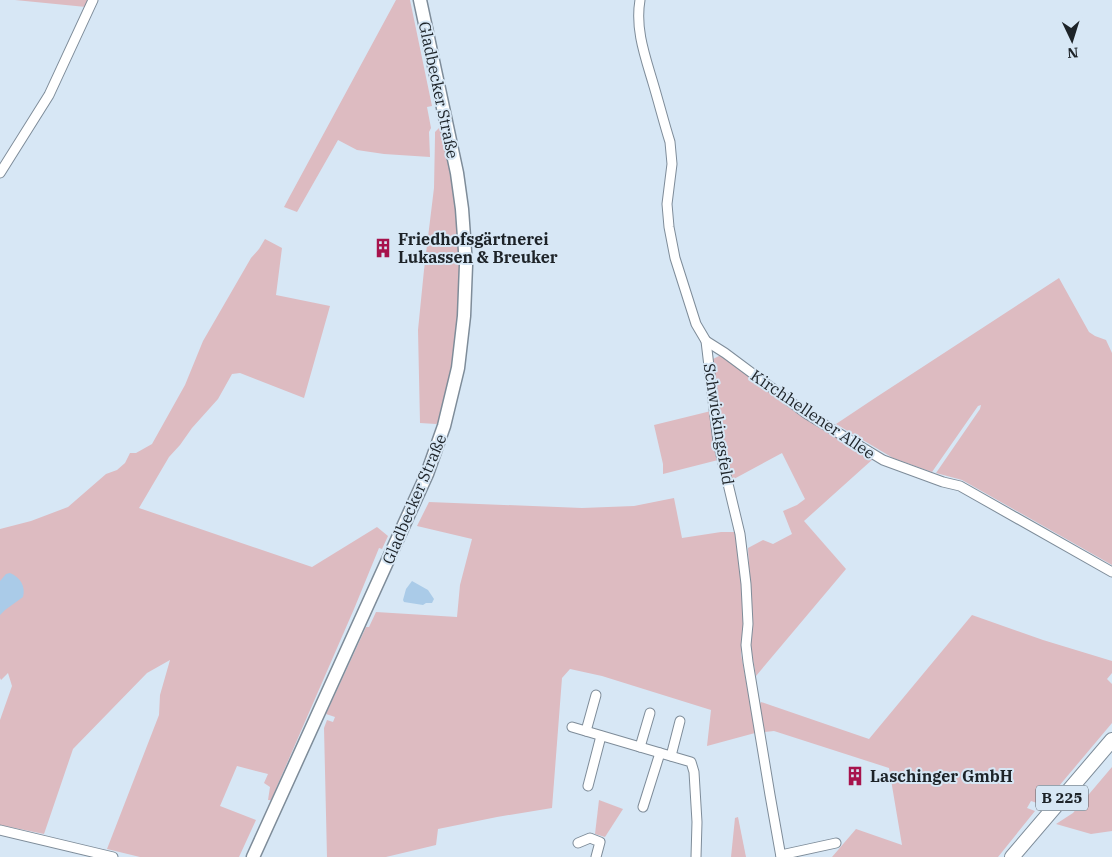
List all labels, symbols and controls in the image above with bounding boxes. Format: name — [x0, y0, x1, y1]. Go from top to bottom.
north arrow — [1047, 15, 1097, 65]
street label: Gladbecker Straße — [415, 20, 463, 160]
text: N — [1067, 44, 1079, 62]
place label: Friedhofsgärtnerei Lukassen & Breuker — [398, 229, 558, 267]
building icon: Friedhofsgärtnerei Lukassen & Breuker — [372, 237, 394, 259]
street label: Schwickingsfeld — [700, 362, 739, 486]
street label: Kirchhellener Allee — [747, 365, 879, 463]
street label: Gladbecker Straße — [378, 431, 450, 567]
building icon: Laschinger GmbH — [844, 765, 866, 787]
place label: Laschinger GmbH — [870, 766, 1013, 786]
road number: B 225 — [1036, 786, 1088, 810]

